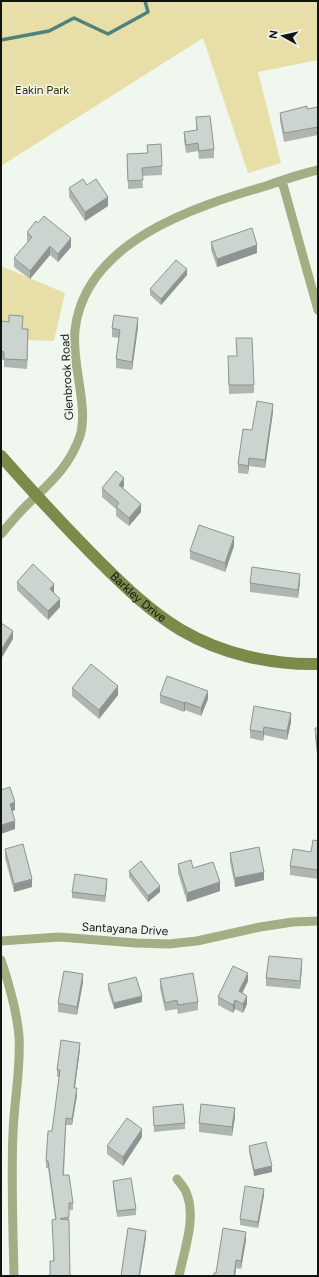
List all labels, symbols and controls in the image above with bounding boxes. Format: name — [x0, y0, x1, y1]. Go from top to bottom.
north arrow — [263, 16, 303, 56]
text: N — [267, 30, 281, 40]
park label: Eakin Park — [15, 83, 69, 97]
street label: Glenbrook Road — [58, 333, 76, 421]
street label: Barkley Drive — [107, 569, 169, 625]
street label: Santayana Drive — [81, 920, 169, 938]

